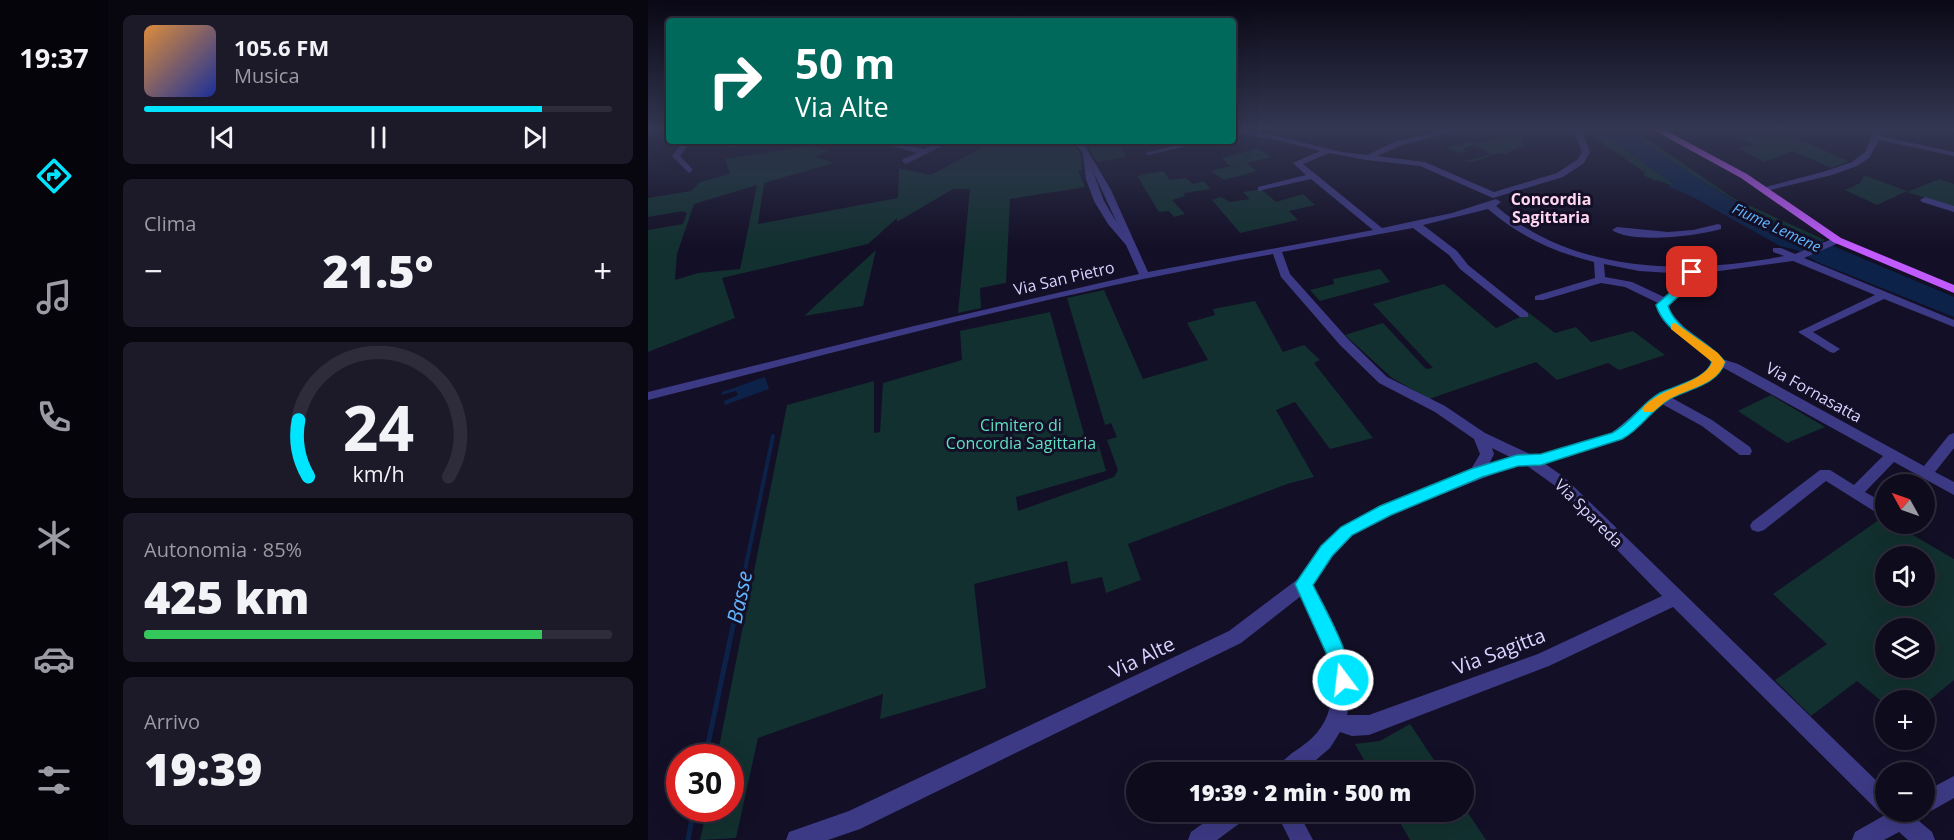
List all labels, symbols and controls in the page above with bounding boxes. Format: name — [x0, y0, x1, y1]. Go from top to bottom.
text: 105.6 FM — [234, 32, 329, 62]
text: 50 m — [795, 34, 895, 91]
text: 19:37 — [19, 39, 89, 76]
icon: right — [696, 42, 774, 120]
text: Musica — [234, 62, 300, 89]
text: Via Alte — [795, 88, 889, 125]
icon: previous — [206, 121, 239, 154]
icon: pause — [362, 121, 395, 154]
icon: next — [518, 121, 551, 154]
icon: directions — [33, 155, 75, 197]
district label: Concordia Sagittaria — [1511, 188, 1591, 228]
water label: Fiume Lemene — [1730, 198, 1825, 256]
text: Clima — [144, 210, 196, 237]
text: 21.5° — [322, 240, 434, 301]
pin — [1666, 246, 1717, 297]
text: − — [144, 248, 163, 293]
text: + — [593, 248, 612, 293]
icon: arrive — [1675, 255, 1708, 288]
street label: Via San Pietro — [1011, 256, 1117, 300]
icon: music — [33, 276, 75, 318]
street label: Via Fornasatta — [1762, 357, 1866, 427]
text: 24 — [342, 384, 414, 469]
icon: phone — [33, 396, 75, 438]
park label: Cimitero di Concordia Sagittaria — [946, 414, 1096, 454]
text: km/h — [352, 459, 404, 488]
street label: Via Spareda — [1550, 474, 1628, 552]
north arrow — [1875, 474, 1935, 534]
map controls — [1875, 474, 1935, 822]
icon: climate — [33, 517, 75, 559]
text: Autonomia · 85% — [144, 536, 302, 563]
button: sound — [1875, 546, 1935, 606]
text: 425 km — [144, 566, 309, 627]
water label: Basse — [720, 568, 758, 626]
button: layers — [1875, 618, 1935, 678]
street label: Via Sagitta — [1449, 621, 1549, 681]
street label: Via Alte — [1105, 630, 1179, 684]
icon: car — [33, 638, 75, 680]
position arrow — [1311, 648, 1375, 712]
button: + — [1875, 690, 1935, 750]
text: Arrivo — [144, 708, 200, 735]
text: 19:39 — [144, 738, 262, 799]
speed limit sign: 30 — [666, 744, 744, 822]
icon: filters — [33, 759, 75, 801]
button: − — [1875, 762, 1935, 822]
text: 19:39 · 2 min · 500 m — [1189, 777, 1411, 807]

